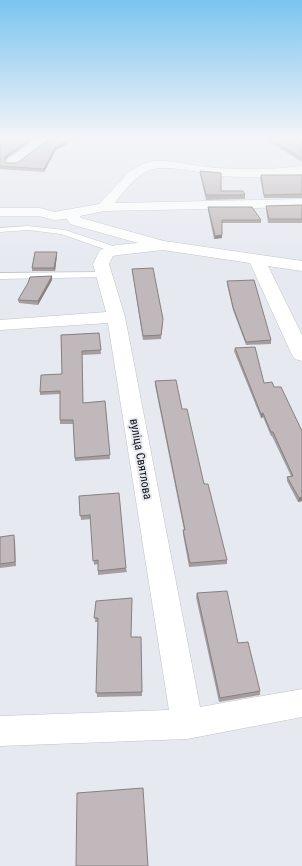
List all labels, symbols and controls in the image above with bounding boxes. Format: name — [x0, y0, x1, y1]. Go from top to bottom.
street label: вуліца Святлова — [127, 418, 155, 501]

